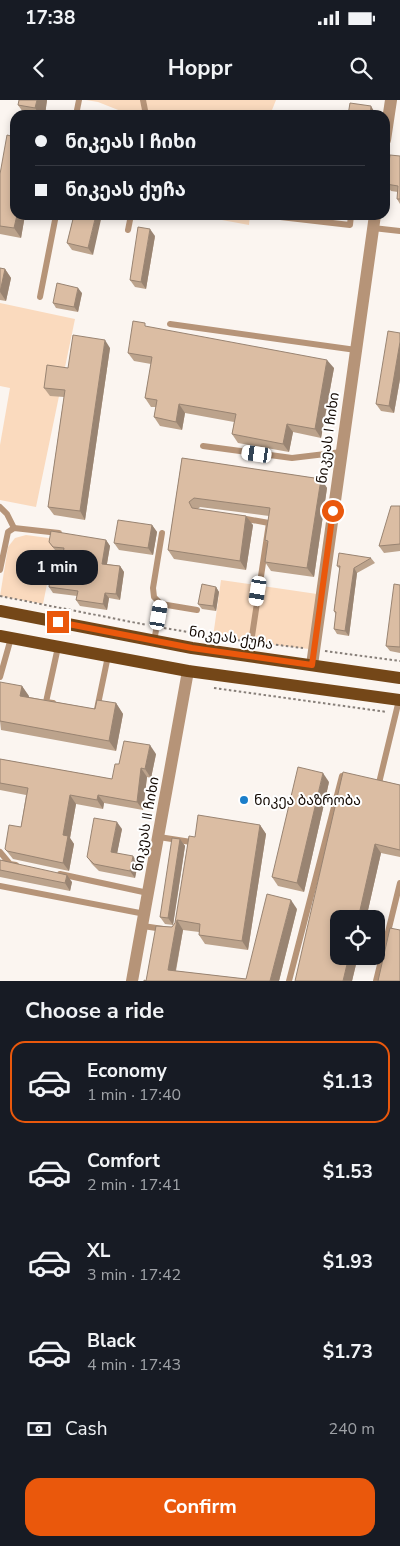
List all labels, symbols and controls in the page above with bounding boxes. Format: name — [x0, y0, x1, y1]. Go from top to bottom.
text: 17:38 — [25, 5, 75, 31]
text: Hoppr — [168, 53, 232, 83]
icon: back — [25, 54, 53, 82]
icon: search — [347, 54, 375, 82]
text: ნიკეას I ჩიხი — [65, 129, 196, 155]
text: ნიკეას ქუჩა — [65, 177, 186, 203]
street label: ნიკეას I ჩიხი — [312, 391, 344, 485]
car — [241, 444, 272, 464]
route start — [322, 500, 344, 522]
callout: 1 min — [17, 550, 99, 584]
text: 1 min — [36, 556, 78, 578]
car — [248, 575, 267, 607]
car — [149, 599, 168, 631]
route end — [47, 611, 69, 633]
street label: ნიკეას ქუჩა — [188, 622, 274, 654]
street label: ნიკეას II ჩიხი — [128, 775, 164, 873]
place label: ნიკეა ბაზრობა — [254, 791, 361, 810]
marker: ნიკეა ბაზრობა — [238, 794, 250, 806]
map controls — [330, 910, 385, 965]
button: locate — [330, 910, 385, 965]
text: Choose a ride — [25, 996, 164, 1026]
text: Economy — [87, 1058, 167, 1084]
icon: car — [27, 1060, 72, 1105]
text: $1.13 — [323, 1069, 373, 1095]
text: 1 min · 17:40 — [87, 1084, 181, 1106]
text: Comfort — [87, 1148, 160, 1174]
icon: car — [27, 1150, 72, 1195]
text: $1.53 — [323, 1159, 373, 1185]
text: 2 min · 17:41 — [87, 1174, 181, 1196]
text: XL — [87, 1238, 110, 1264]
icon: car — [27, 1240, 72, 1285]
text: $1.93 — [323, 1249, 373, 1275]
text: 3 min · 17:42 — [87, 1264, 181, 1286]
text: Black — [87, 1328, 136, 1354]
icon: car — [27, 1330, 72, 1375]
text: $1.73 — [323, 1339, 373, 1365]
text: 4 min · 17:43 — [87, 1354, 181, 1376]
icon: cash — [25, 1415, 53, 1443]
text: Cash — [65, 1416, 107, 1442]
text: 240 m — [328, 1418, 375, 1440]
button: Confirm — [25, 1478, 375, 1536]

